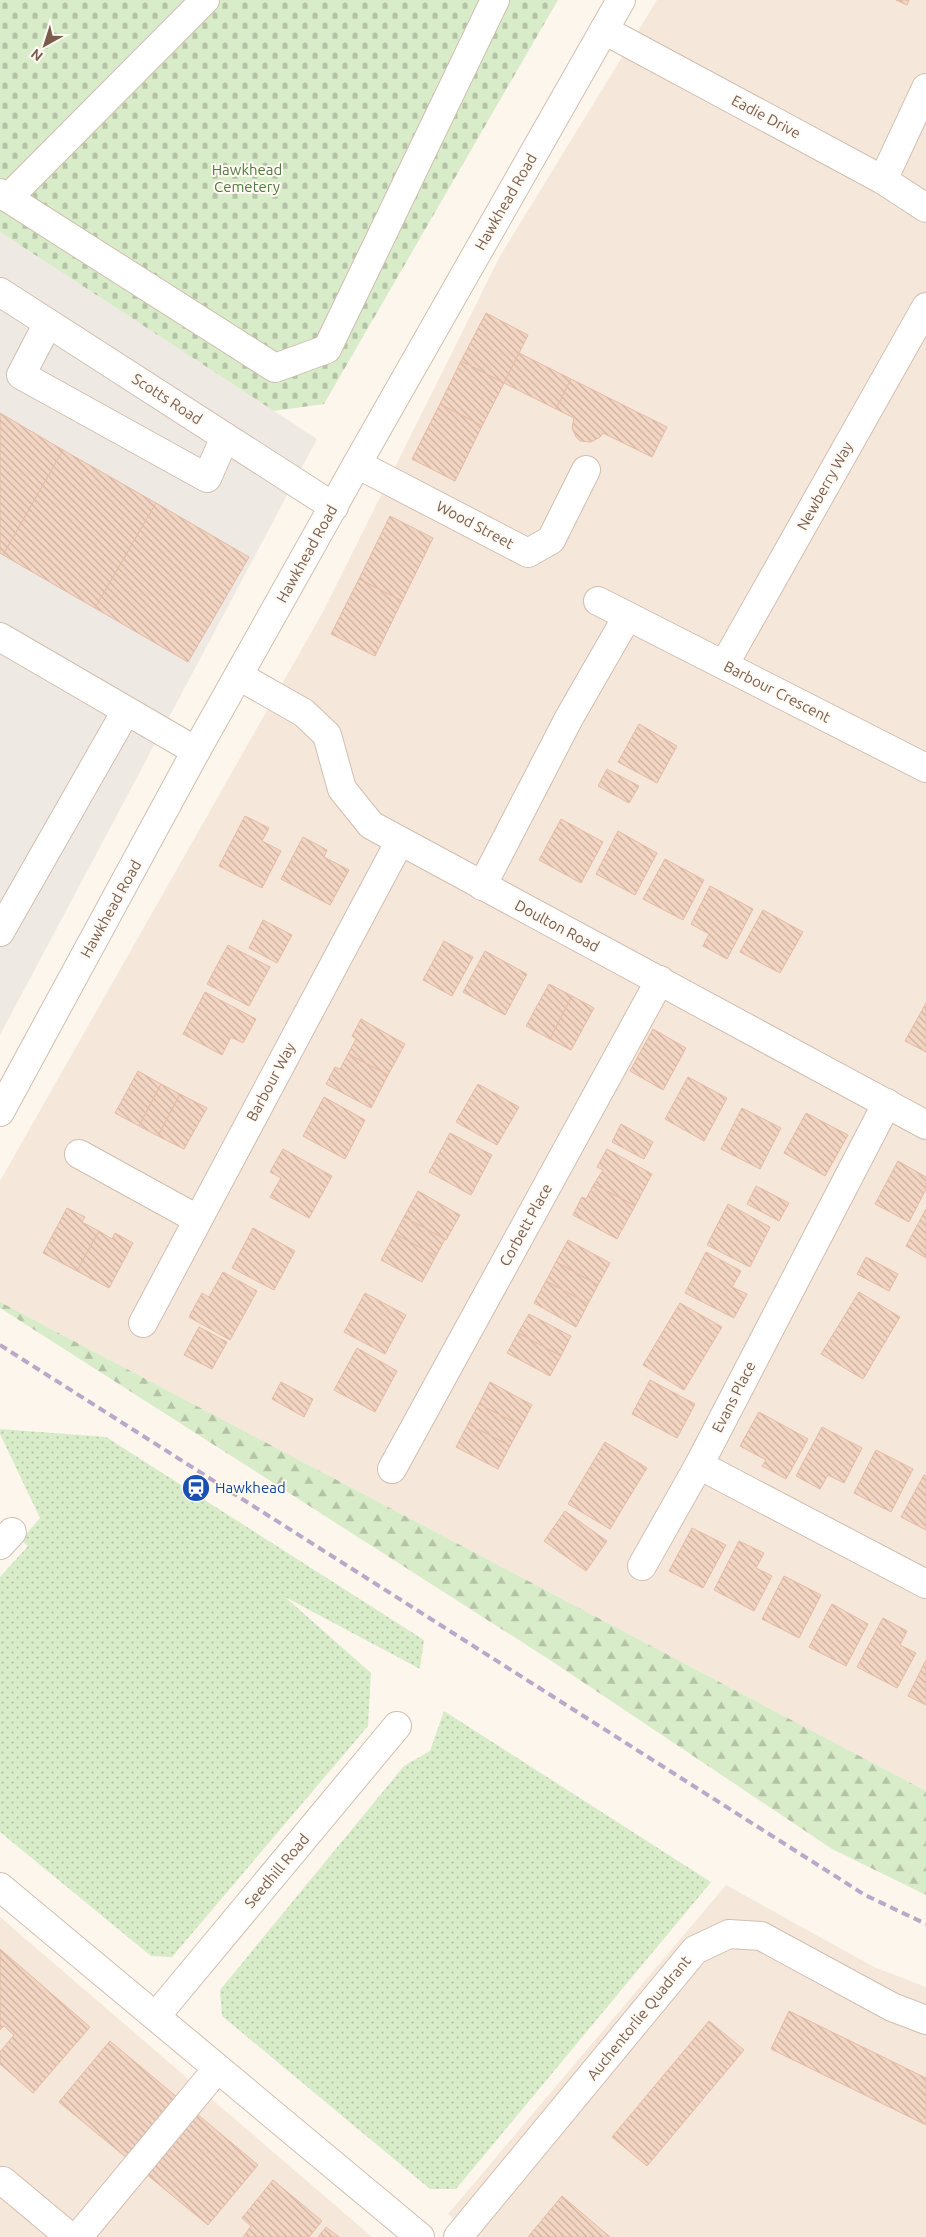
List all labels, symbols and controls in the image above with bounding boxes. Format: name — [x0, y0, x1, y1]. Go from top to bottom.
north arrow — [20, 20, 70, 70]
text: N — [28, 46, 46, 65]
street label: Eadie Drive — [729, 91, 804, 142]
street label: Hawkhead Road — [471, 150, 540, 253]
park label: Hawkhead Cemetery — [212, 161, 282, 195]
street label: Scotts Road — [129, 370, 205, 427]
street label: Newberry Way — [793, 439, 856, 533]
street label: Wood Street — [434, 497, 517, 552]
street label: Hawkhead Road — [273, 502, 340, 605]
street label: Barbour Crescent — [721, 657, 834, 726]
street label: Hawkhead Road — [77, 857, 144, 960]
street label: Doulton Road — [512, 896, 602, 955]
street label: Barbour Way — [243, 1040, 298, 1124]
street label: Corbett Place — [496, 1180, 555, 1269]
street label: Evans Place — [708, 1358, 759, 1435]
station icon: Hawkhead — [181, 1473, 211, 1503]
place label: Hawkhead — [215, 1479, 286, 1496]
street label: Seedhill Road — [241, 1830, 312, 1911]
street label: Auchentorlie Quadrant — [583, 1952, 694, 2083]

